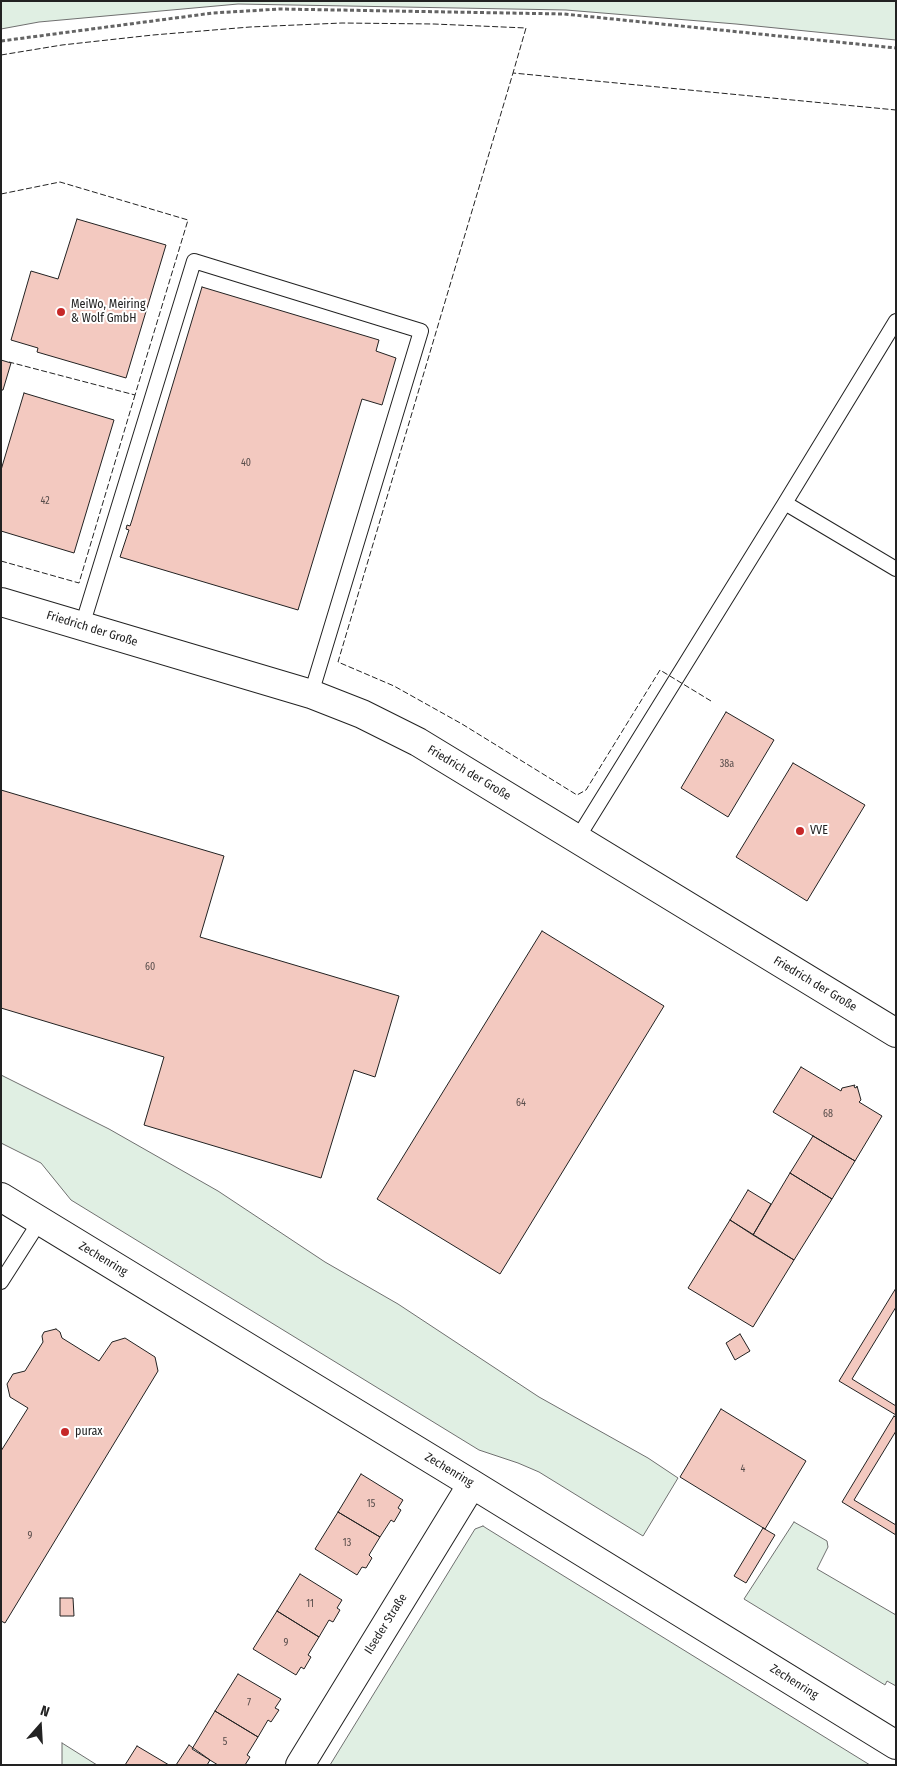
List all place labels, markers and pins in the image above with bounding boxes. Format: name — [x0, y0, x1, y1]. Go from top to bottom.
place label: MeiWo, Meiring & Wolf GmbH — [71, 298, 146, 326]
marker: MeiWo, Meiring & Wolf GmbH — [55, 306, 67, 318]
place label: VVE — [810, 824, 828, 838]
marker: VVE — [794, 825, 806, 837]
place label: purax — [75, 1425, 103, 1439]
marker: purax — [59, 1426, 71, 1438]

